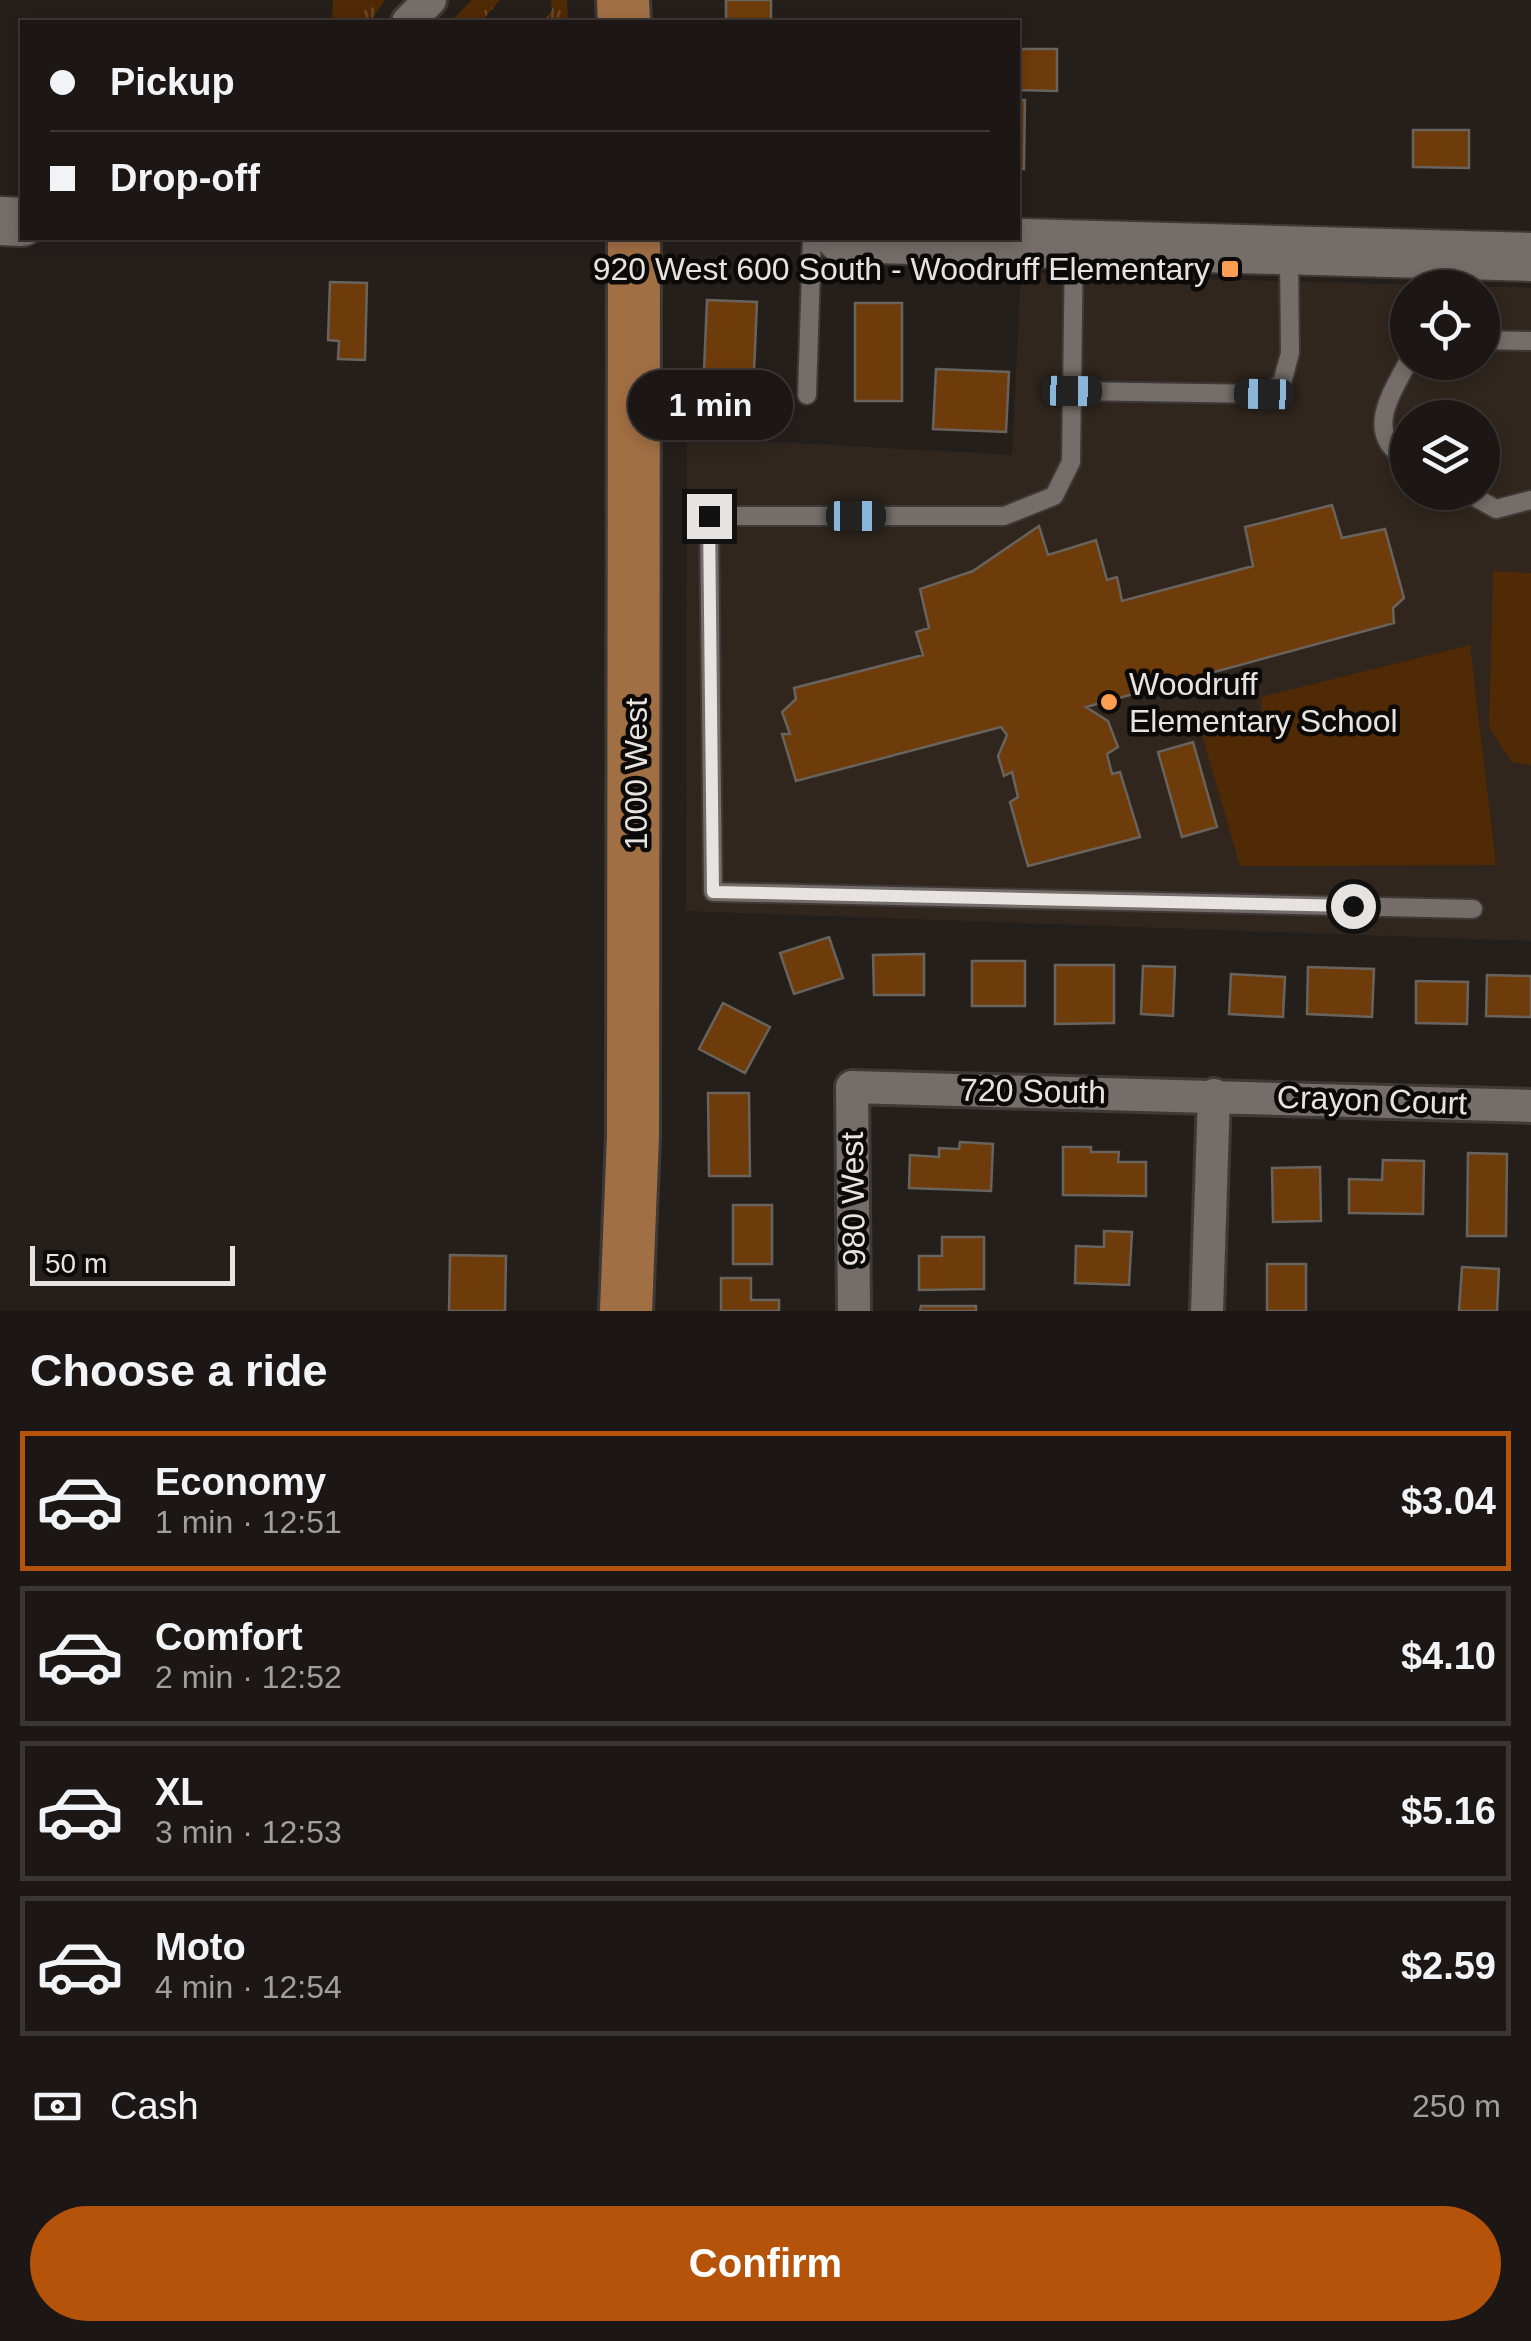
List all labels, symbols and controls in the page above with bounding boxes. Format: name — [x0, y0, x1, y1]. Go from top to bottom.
text: Pickup — [110, 61, 235, 103]
text: Drop-off — [110, 157, 260, 199]
place label: 920 West 600 South - Woodruff Elementary — [593, 251, 1210, 287]
marker: 920 West 600 South - Woodruff Elementary — [1219, 258, 1241, 280]
map controls — [1390, 270, 1500, 510]
button: locate — [1390, 270, 1500, 380]
callout: 1 min — [626, 371, 792, 441]
car — [1042, 375, 1102, 407]
car — [1234, 378, 1294, 410]
text: 1 min — [669, 387, 752, 423]
button: layers — [1390, 400, 1500, 510]
route end — [687, 494, 732, 539]
car — [826, 501, 886, 531]
place label: Woodruff Elementary School — [1129, 666, 1398, 739]
marker: Woodruff Elementary School — [1098, 691, 1120, 713]
street label: 1000 West — [618, 698, 654, 850]
route start — [1331, 884, 1376, 929]
street label: 720 South — [960, 1072, 1106, 1110]
street label: Crayon Court — [1276, 1079, 1468, 1121]
street label: 980 West — [834, 1131, 872, 1267]
scale bar — [30, 1241, 235, 1286]
text: 50 m — [45, 1248, 107, 1279]
text: Choose a ride — [30, 1345, 328, 1396]
icon: car — [35, 1456, 125, 1546]
text: Economy — [155, 1461, 326, 1503]
text: $3.04 — [1401, 1480, 1496, 1522]
text: 1 min · 12:51 — [155, 1504, 342, 1540]
icon: car — [35, 1611, 125, 1701]
text: Comfort — [155, 1616, 303, 1658]
text: $4.10 — [1401, 1635, 1496, 1677]
text: 2 min · 12:52 — [155, 1659, 342, 1695]
icon: car — [35, 1766, 125, 1856]
text: XL — [155, 1771, 204, 1813]
text: $5.16 — [1401, 1790, 1496, 1832]
text: 3 min · 12:53 — [155, 1814, 342, 1850]
icon: car — [35, 1921, 125, 2011]
text: Moto — [155, 1926, 246, 1968]
text: $2.59 — [1401, 1945, 1496, 1987]
text: 4 min · 12:54 — [155, 1969, 342, 2005]
icon: cash — [30, 2079, 85, 2134]
text: Cash — [110, 2085, 199, 2127]
text: 250 m — [1412, 2088, 1501, 2124]
button: Confirm — [30, 2206, 1501, 2321]

